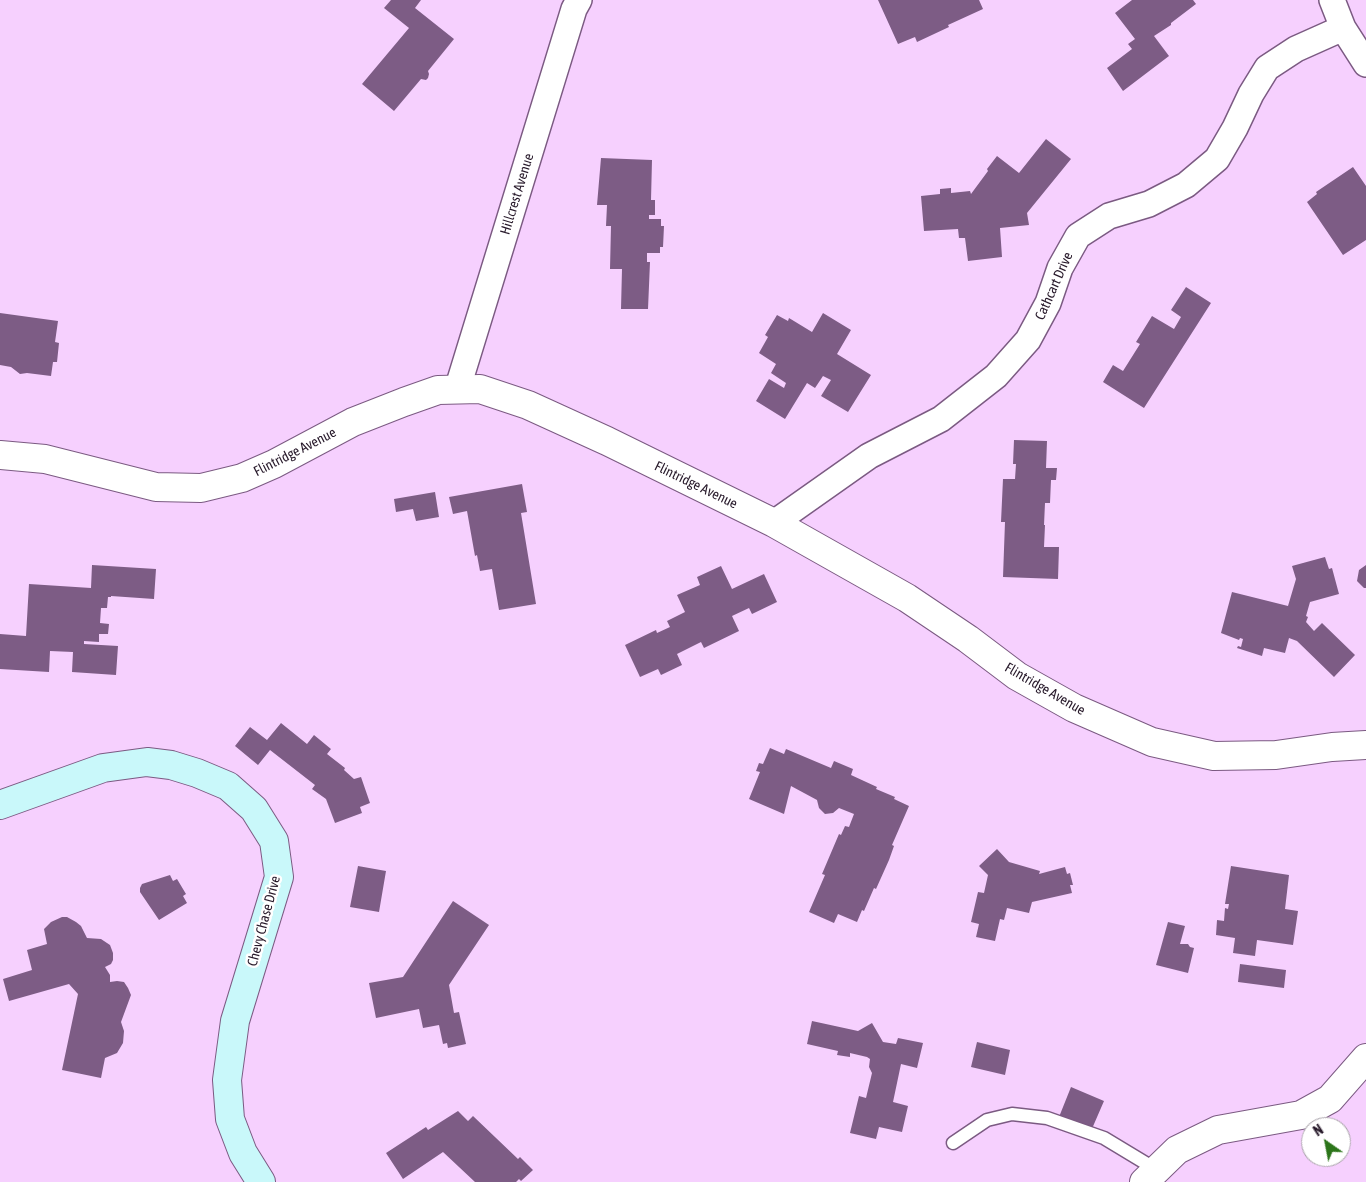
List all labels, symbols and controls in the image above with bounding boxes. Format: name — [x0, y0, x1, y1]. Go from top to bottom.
street label: Hillcrest Avenue — [497, 151, 537, 237]
street label: Cathcart Drive — [1032, 249, 1076, 323]
street label: Flintridge Avenue — [251, 424, 339, 480]
street label: Flintridge Avenue — [652, 458, 740, 512]
street label: Flintridge Avenue — [1002, 659, 1088, 719]
street label: Chevy Chase Drive — [244, 874, 284, 968]
north arrow — [1301, 1117, 1351, 1167]
text: N — [1311, 1121, 1326, 1139]

